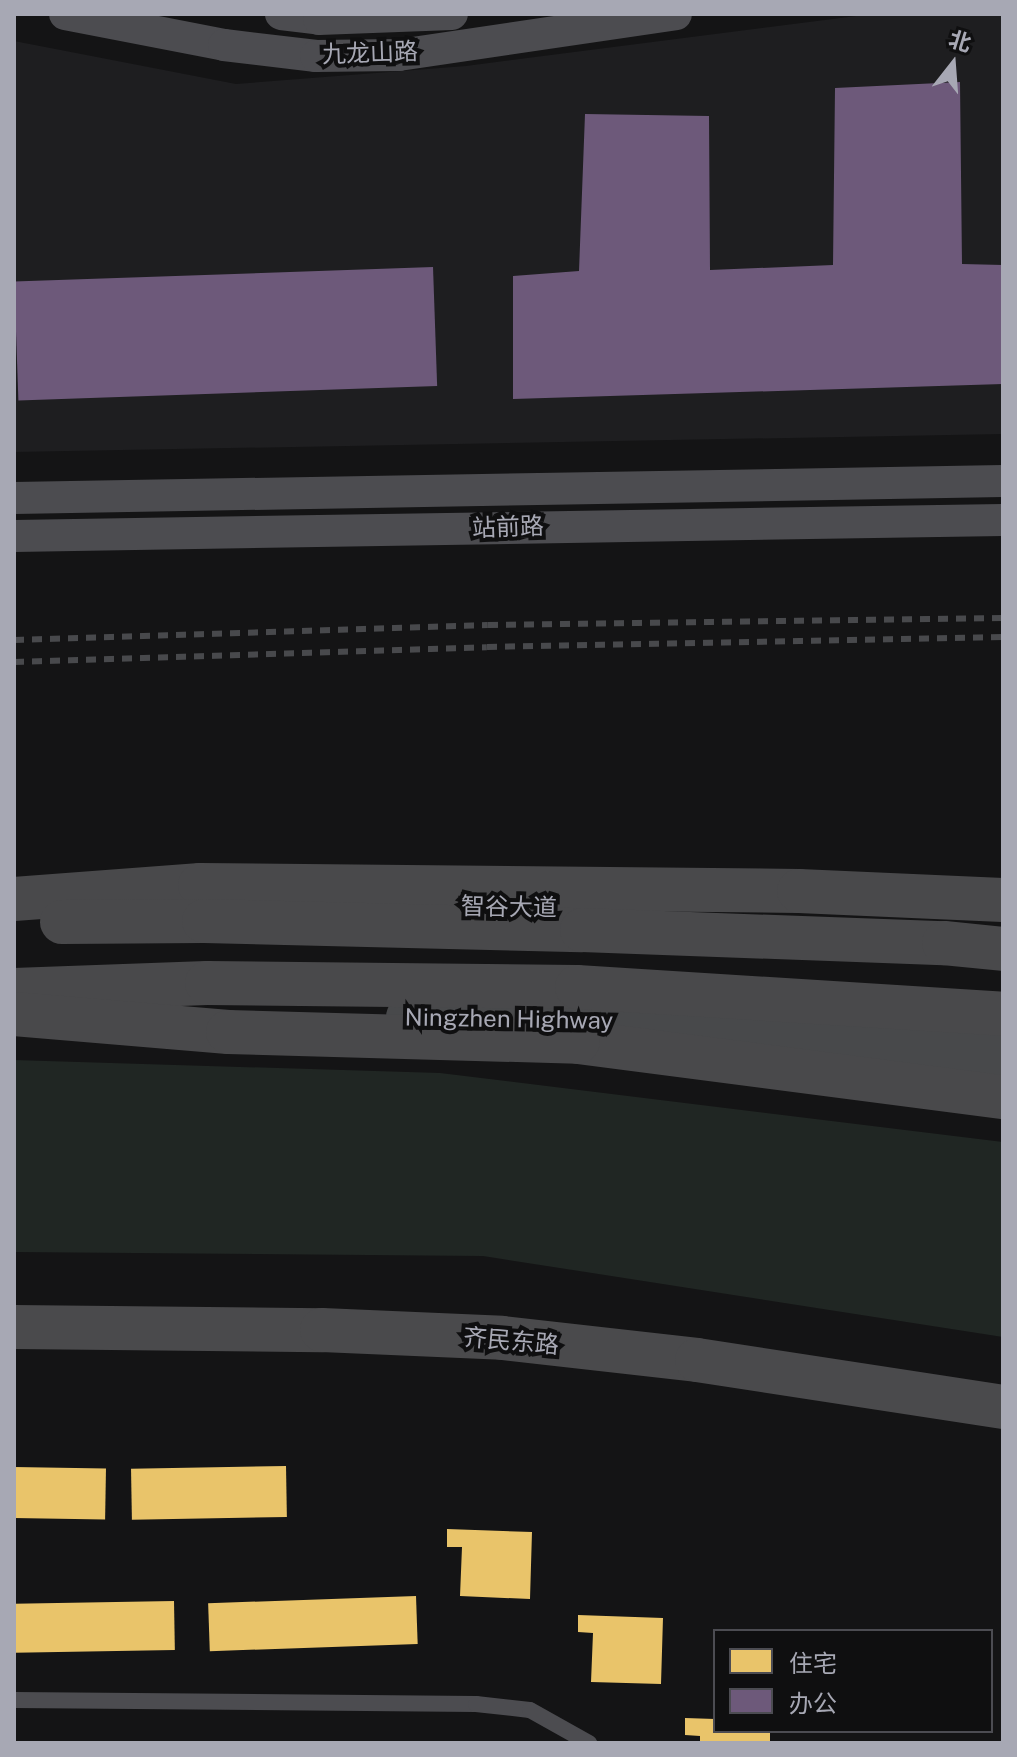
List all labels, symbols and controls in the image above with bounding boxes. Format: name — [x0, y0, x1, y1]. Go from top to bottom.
north arrow — [913, 24, 993, 104]
text: 北 — [946, 25, 974, 57]
street label: 九龙山路 — [322, 37, 418, 69]
street label: 站前路 — [472, 511, 544, 543]
street label: 智谷大道 — [461, 892, 557, 922]
street label: Ningzhen Highway — [405, 1003, 613, 1035]
street label: 齐民东路 — [462, 1322, 560, 1360]
legend — [713, 1629, 993, 1733]
text: 住宅 — [789, 1649, 837, 1677]
text: 办公 — [789, 1689, 837, 1717]

